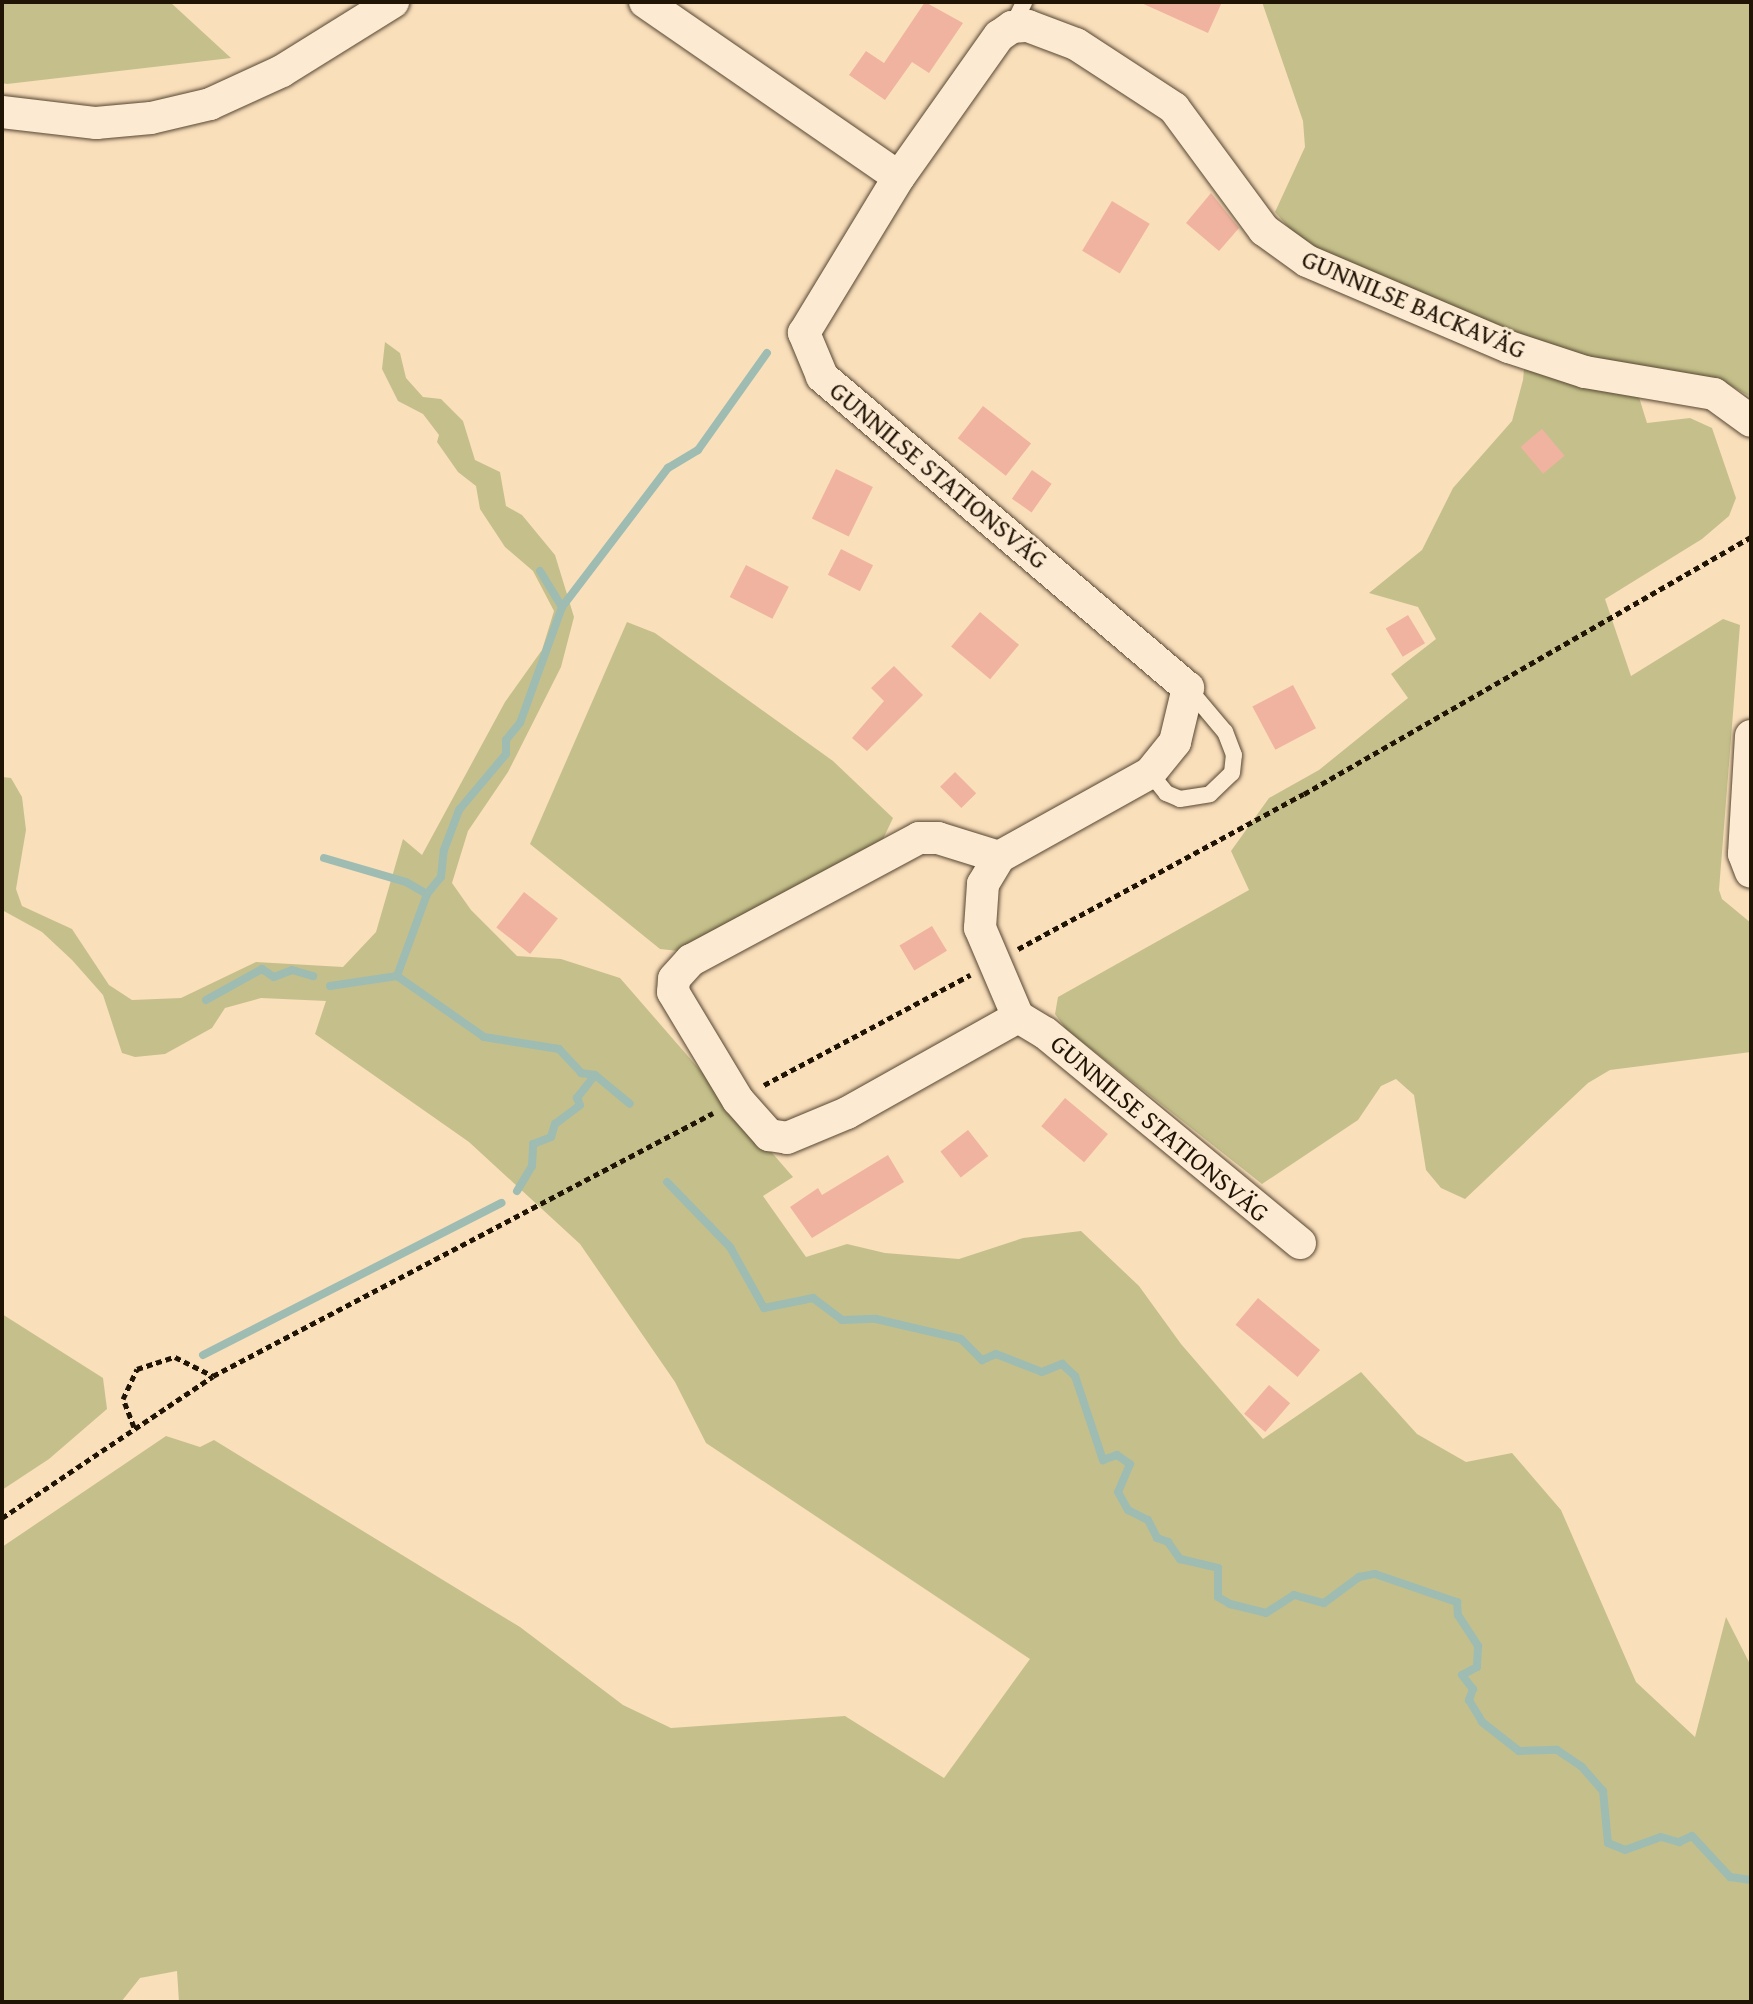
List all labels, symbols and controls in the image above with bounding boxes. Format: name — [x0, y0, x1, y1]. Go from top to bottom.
street label: GUNNILSE BACKAVÄG — [1297, 243, 1531, 365]
street label: GUNNILSE STATIONSVÄG — [824, 375, 1054, 575]
street label: GUNNILSE STATIONSVÄG — [1045, 1028, 1275, 1228]

